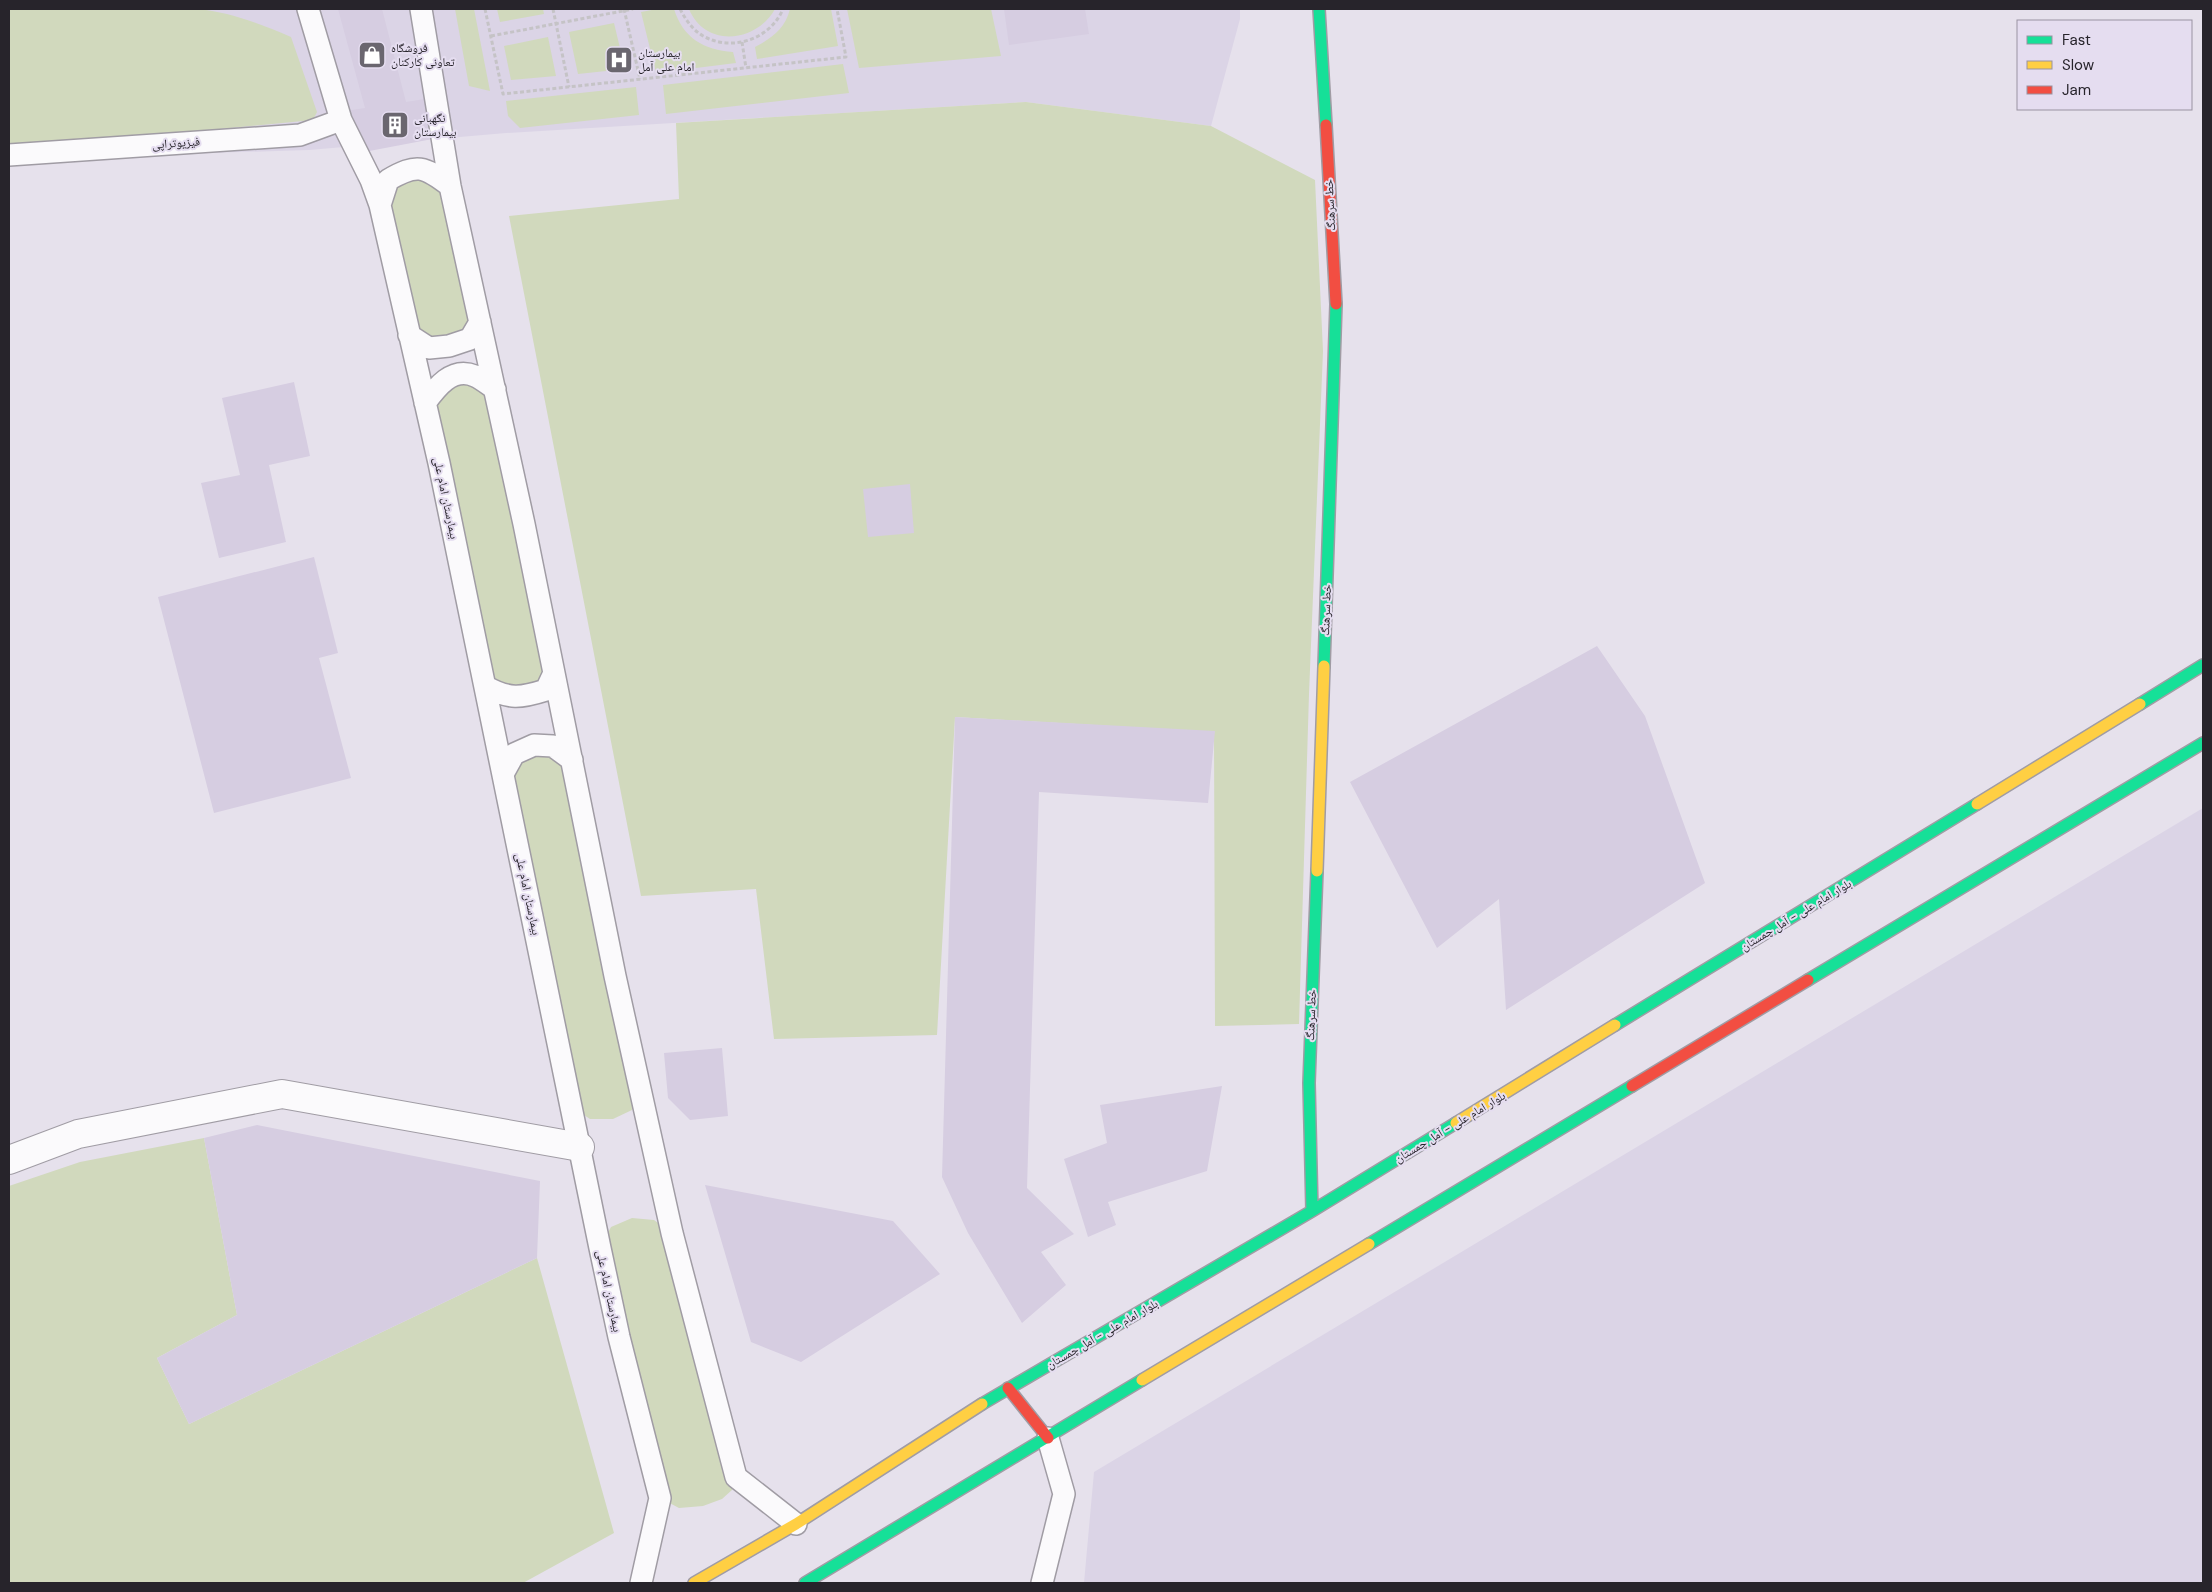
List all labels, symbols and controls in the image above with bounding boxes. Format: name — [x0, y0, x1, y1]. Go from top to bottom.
legend — [2017, 20, 2192, 110]
text: Fast — [2062, 30, 2091, 50]
shop icon: فروشگاه تعاونی کارکنان — [357, 40, 387, 70]
place label: فروشگاه تعاونی کارکنان — [391, 40, 455, 70]
hospital icon: بیمارستان امام علی آمل — [604, 45, 634, 75]
place label: بیمارستان امام علی آمل — [638, 45, 694, 75]
text: Slow — [2062, 55, 2095, 75]
text: Jam — [2062, 80, 2091, 100]
building icon: نگهبانی بیمارستان — [380, 110, 410, 140]
place label: نگهبانی بیمارستان — [414, 110, 457, 140]
street label: فیزیوتراپی — [151, 133, 201, 153]
street label: خط سرهنگ — [1321, 178, 1339, 231]
street label: بیمارستان امام علی — [430, 456, 462, 540]
street label: خط سرهنگ — [1317, 583, 1335, 636]
street label: بیمارستان امام علی — [512, 852, 544, 936]
street label: بلوار امام علی - آمل چمستان — [1738, 876, 1854, 954]
street label: خط سرهنگ — [1302, 988, 1320, 1041]
street label: بلوار امام علی - آمل چمستان — [1392, 1088, 1508, 1166]
street label: بیمارستان امام علی — [593, 1249, 625, 1333]
street label: بلوار امام علی - آمل چمستان — [1043, 1295, 1161, 1373]

